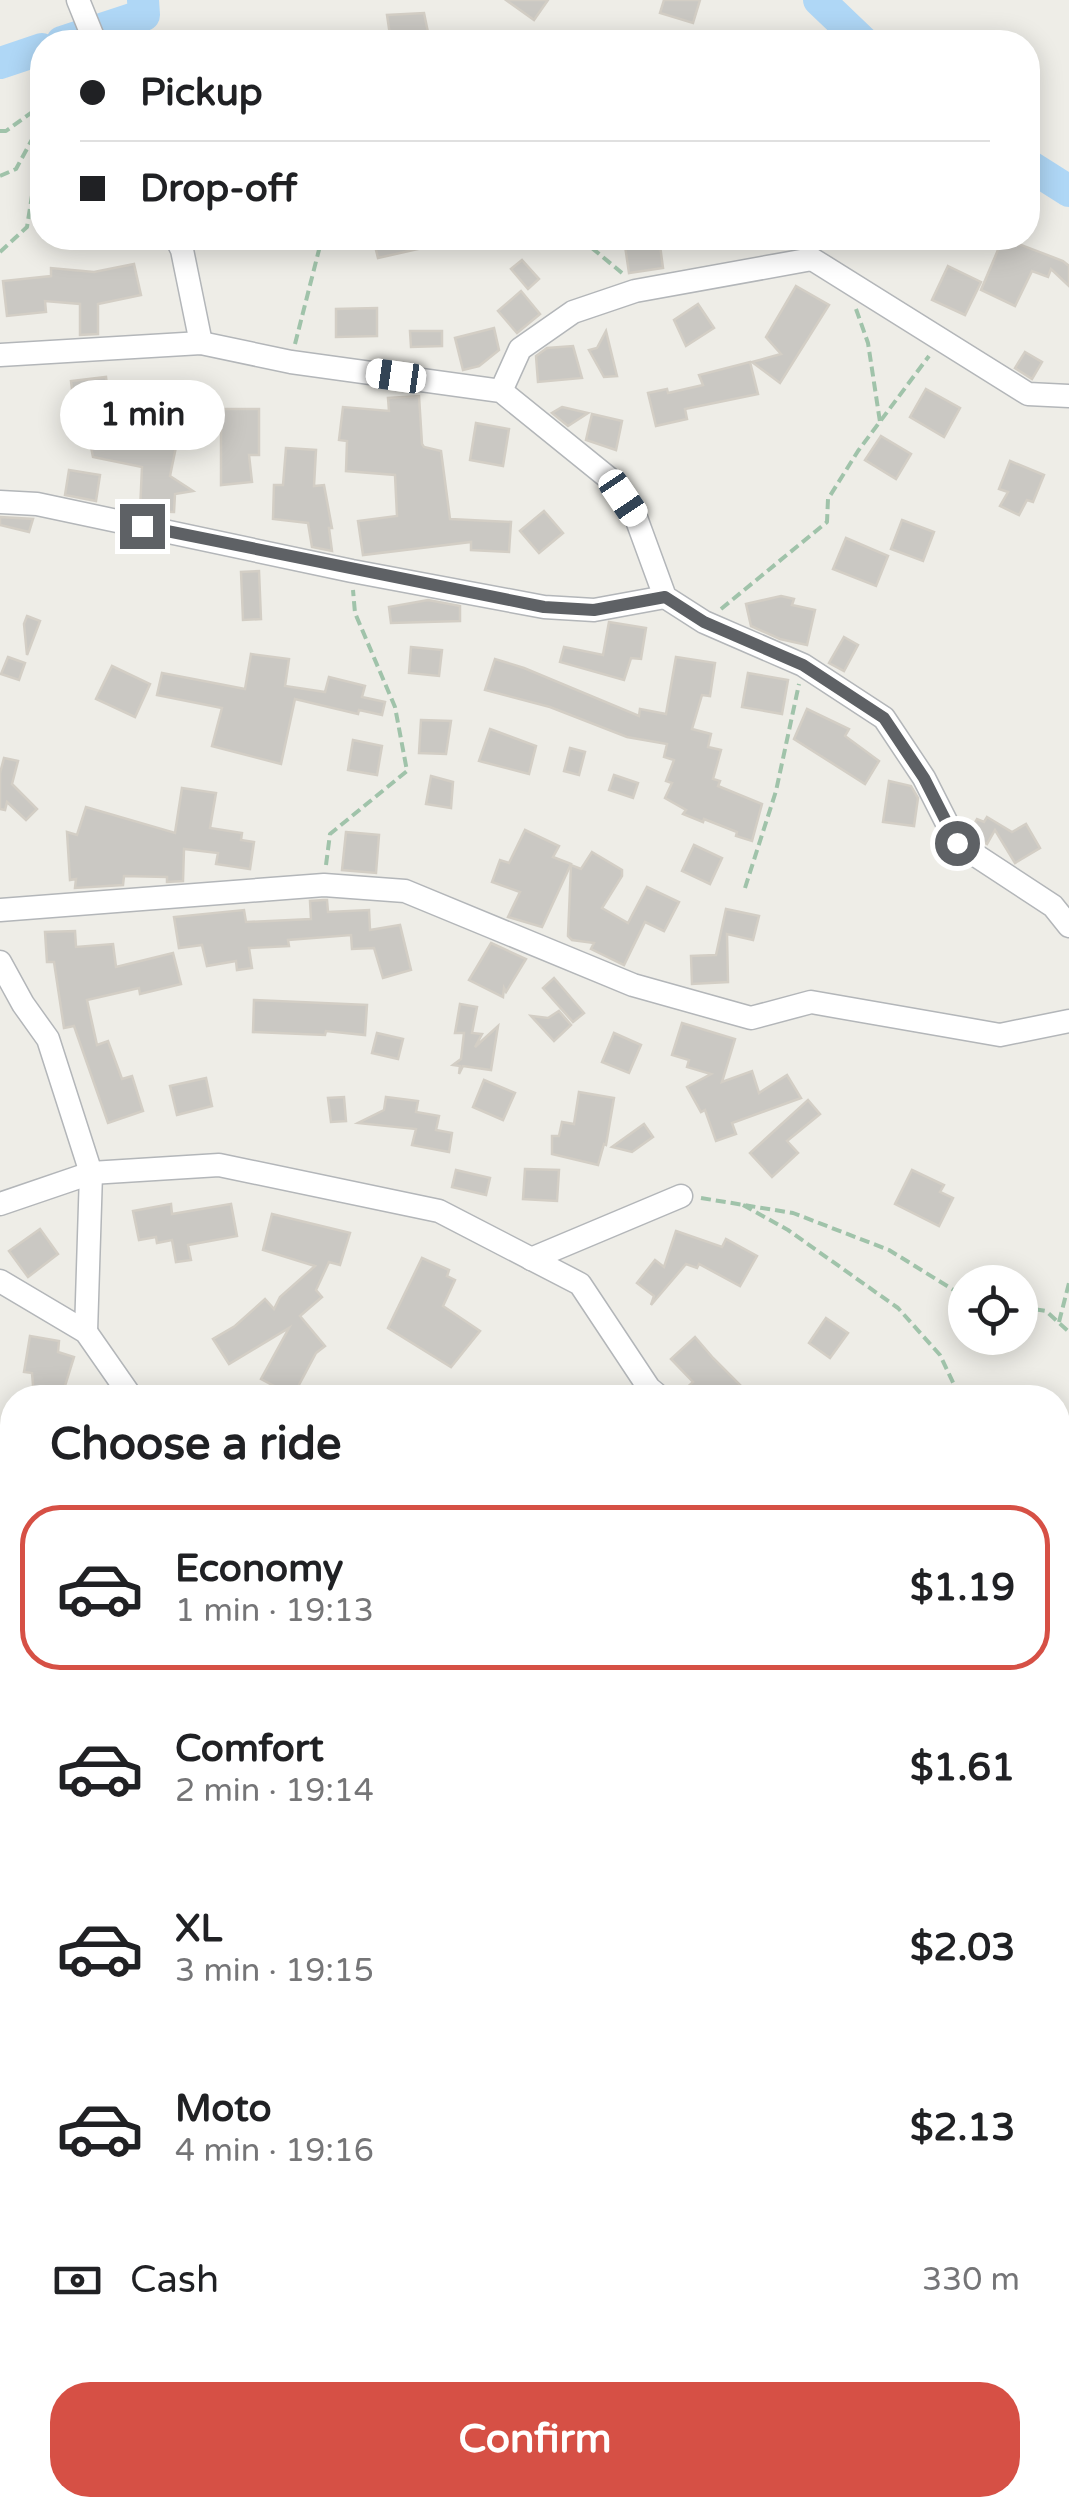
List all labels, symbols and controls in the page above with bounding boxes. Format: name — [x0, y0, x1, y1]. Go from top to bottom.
text: Pickup — [140, 70, 263, 116]
text: Drop-off — [140, 166, 297, 212]
car — [364, 357, 428, 395]
callout: 1 min — [59, 381, 224, 451]
text: 1 min — [100, 396, 185, 434]
car — [594, 465, 652, 531]
route end — [120, 504, 165, 549]
route start — [935, 821, 980, 866]
map controls — [948, 1265, 1038, 1355]
button: locate — [948, 1265, 1038, 1355]
text: Choose a ride — [50, 1418, 341, 1472]
icon: car — [55, 1543, 145, 1633]
text: Economy — [175, 1546, 343, 1592]
text: $1.19 — [910, 1565, 1015, 1611]
text: 1 min · 19:13 — [175, 1592, 374, 1630]
icon: car — [55, 1723, 145, 1813]
text: Comfort — [175, 1726, 324, 1772]
text: $1.61 — [910, 1745, 1015, 1791]
text: 2 min · 19:14 — [175, 1772, 374, 1810]
icon: car — [55, 1903, 145, 1993]
text: XL — [175, 1906, 222, 1952]
text: $2.03 — [910, 1925, 1015, 1971]
text: 3 min · 19:15 — [175, 1952, 374, 1990]
icon: car — [55, 2083, 145, 2173]
text: Moto — [175, 2086, 271, 2132]
text: $2.13 — [910, 2105, 1015, 2151]
text: 4 min · 19:16 — [175, 2132, 374, 2170]
icon: cash — [50, 2253, 105, 2308]
text: Cash — [130, 2257, 219, 2303]
text: 330 m — [922, 2261, 1020, 2299]
button: Confirm — [50, 2382, 1020, 2497]

